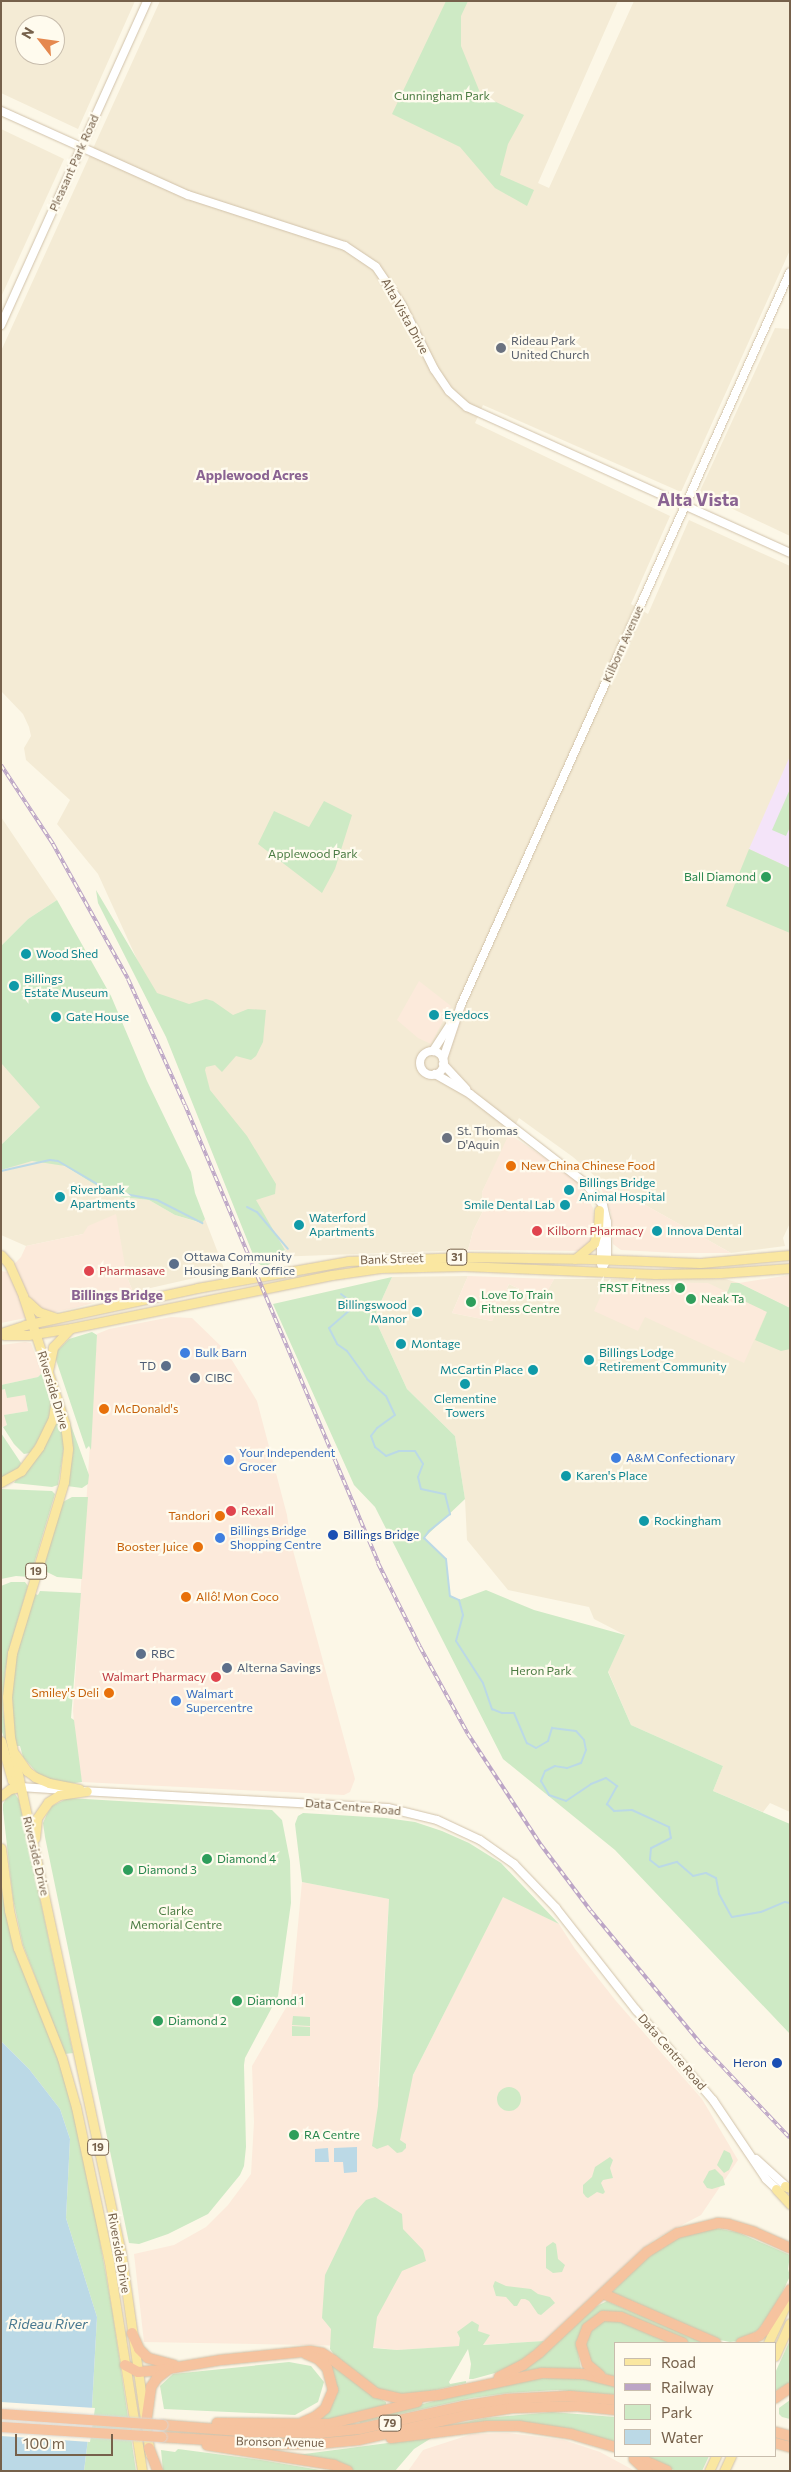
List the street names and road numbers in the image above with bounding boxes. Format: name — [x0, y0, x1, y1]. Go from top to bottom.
street label: Pleasant Park Road — [46, 112, 102, 214]
street label: Alta Vista Drive — [378, 276, 432, 356]
street label: Kilborn Avenue — [600, 603, 646, 685]
road number: 31 — [446, 1248, 468, 1266]
street label: Bank Street — [360, 1251, 424, 1267]
street label: Riverside Drive — [34, 1349, 72, 1431]
road number: 19 — [25, 1562, 47, 1580]
street label: Data Centre Road — [304, 1796, 402, 1818]
street label: Riverside Drive — [20, 1815, 52, 1897]
street label: Data Centre Road — [635, 2011, 709, 2093]
road number: 19 — [87, 2138, 109, 2156]
street label: Riverside Drive — [105, 2212, 133, 2294]
road number: 79 — [378, 2414, 402, 2432]
street label: Bronson Avenue — [236, 2434, 324, 2450]

